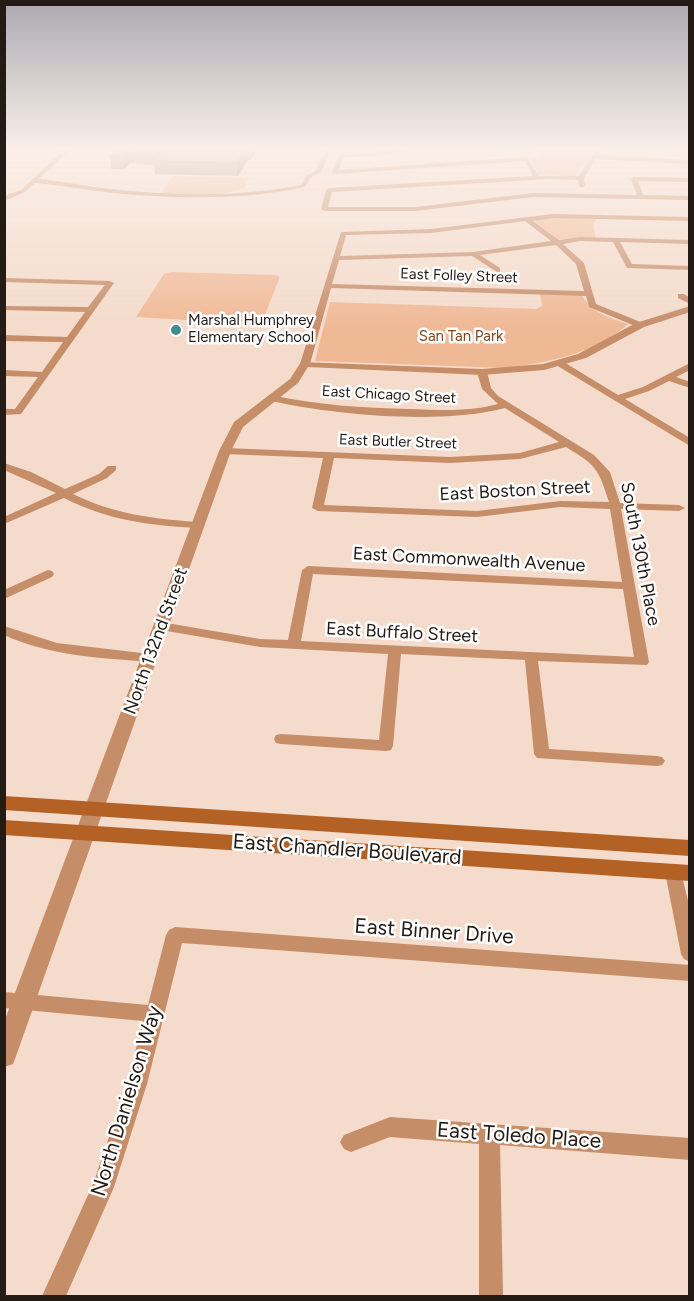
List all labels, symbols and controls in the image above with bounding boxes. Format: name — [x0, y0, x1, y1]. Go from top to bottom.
street label: East Folley Street — [400, 265, 518, 287]
place label: Marshal Humphrey Elementary School — [188, 312, 314, 347]
marker: Marshal Humphrey Elementary School — [169, 323, 183, 337]
park label: San Tan Park — [419, 328, 503, 346]
street label: East Chicago Street — [321, 382, 457, 408]
street label: East Butler Street — [339, 431, 457, 453]
street label: East Boston Street — [439, 476, 591, 506]
street label: South 130th Place — [615, 480, 665, 628]
street label: East Commonwealth Avenue — [352, 543, 586, 577]
street label: North 132nd Street — [119, 565, 193, 717]
street label: East Buffalo Street — [325, 618, 479, 648]
street label: East Chandler Boulevard — [232, 829, 462, 871]
street label: East Binner Drive — [354, 914, 514, 950]
street label: North Danielson Way — [86, 1003, 168, 1199]
street label: East Toledo Place — [436, 1118, 602, 1154]

